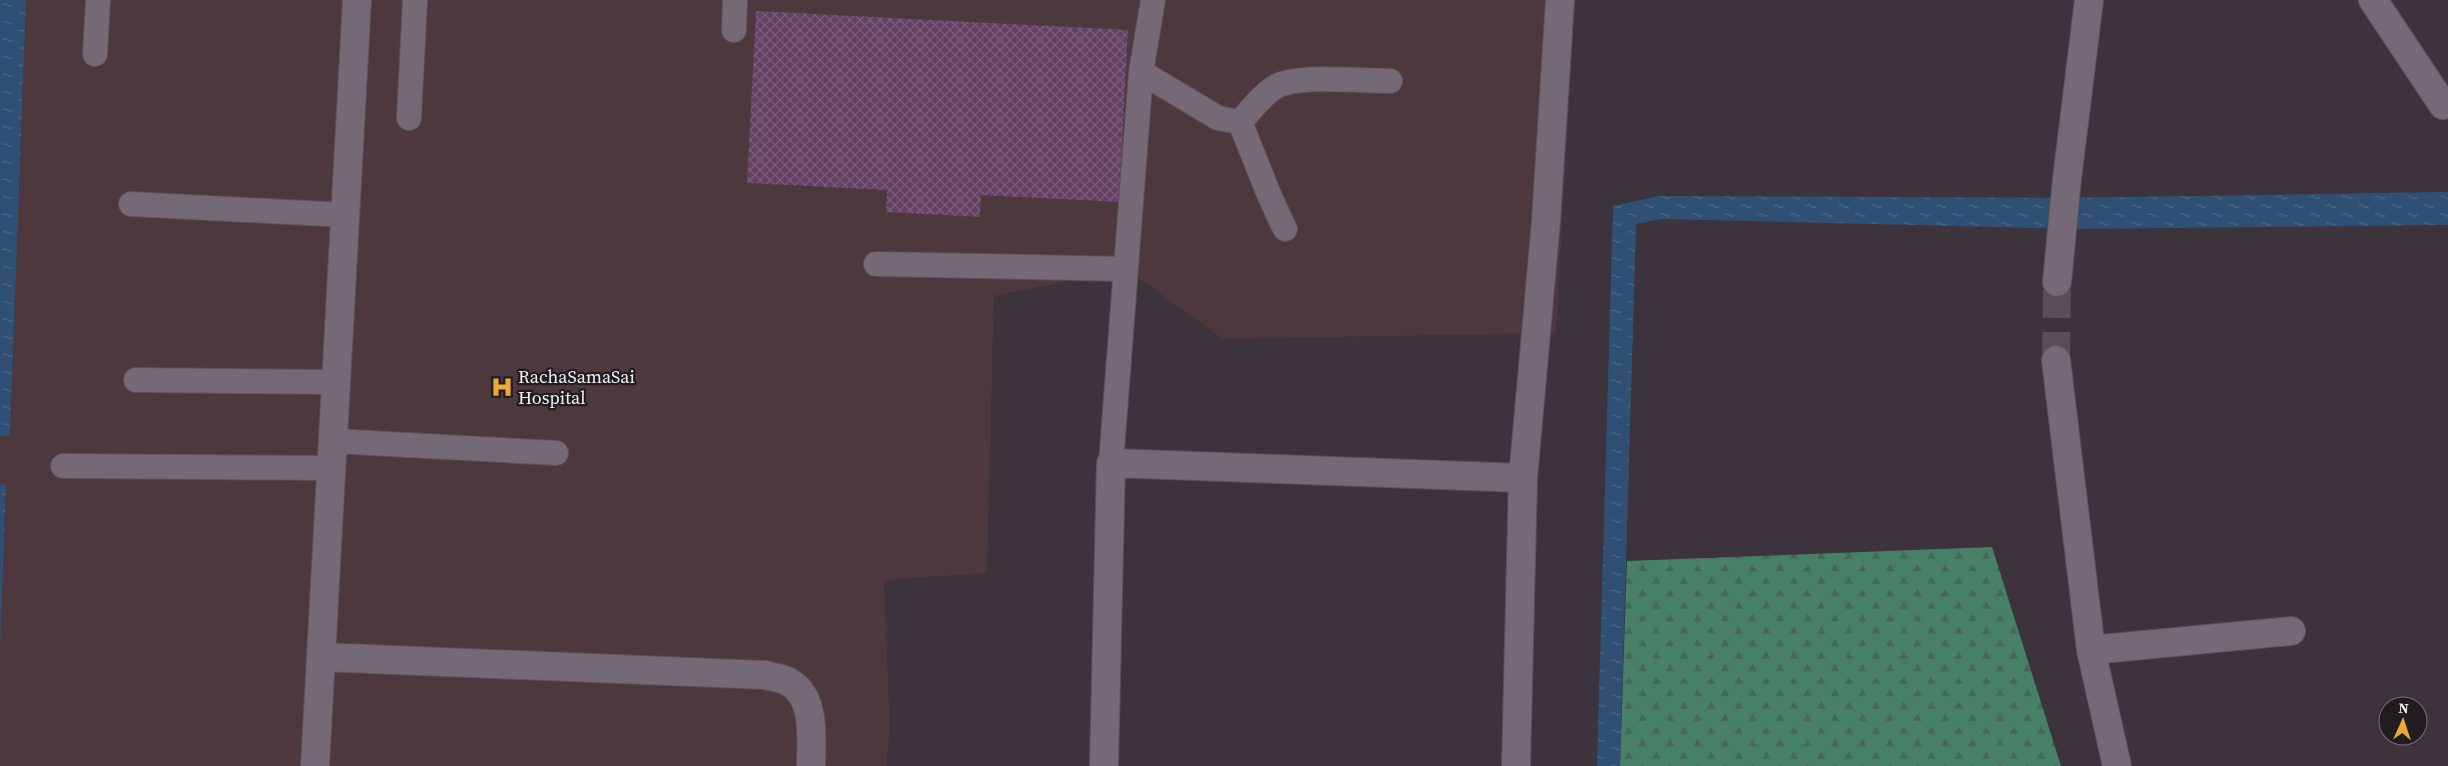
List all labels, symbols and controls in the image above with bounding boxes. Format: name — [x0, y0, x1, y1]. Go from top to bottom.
place label: RachaSamaSai Hospital — [518, 364, 635, 410]
hospital icon: RachaSamaSai Hospital — [489, 374, 515, 400]
north arrow — [2378, 696, 2428, 746]
text: N — [2398, 698, 2409, 718]

